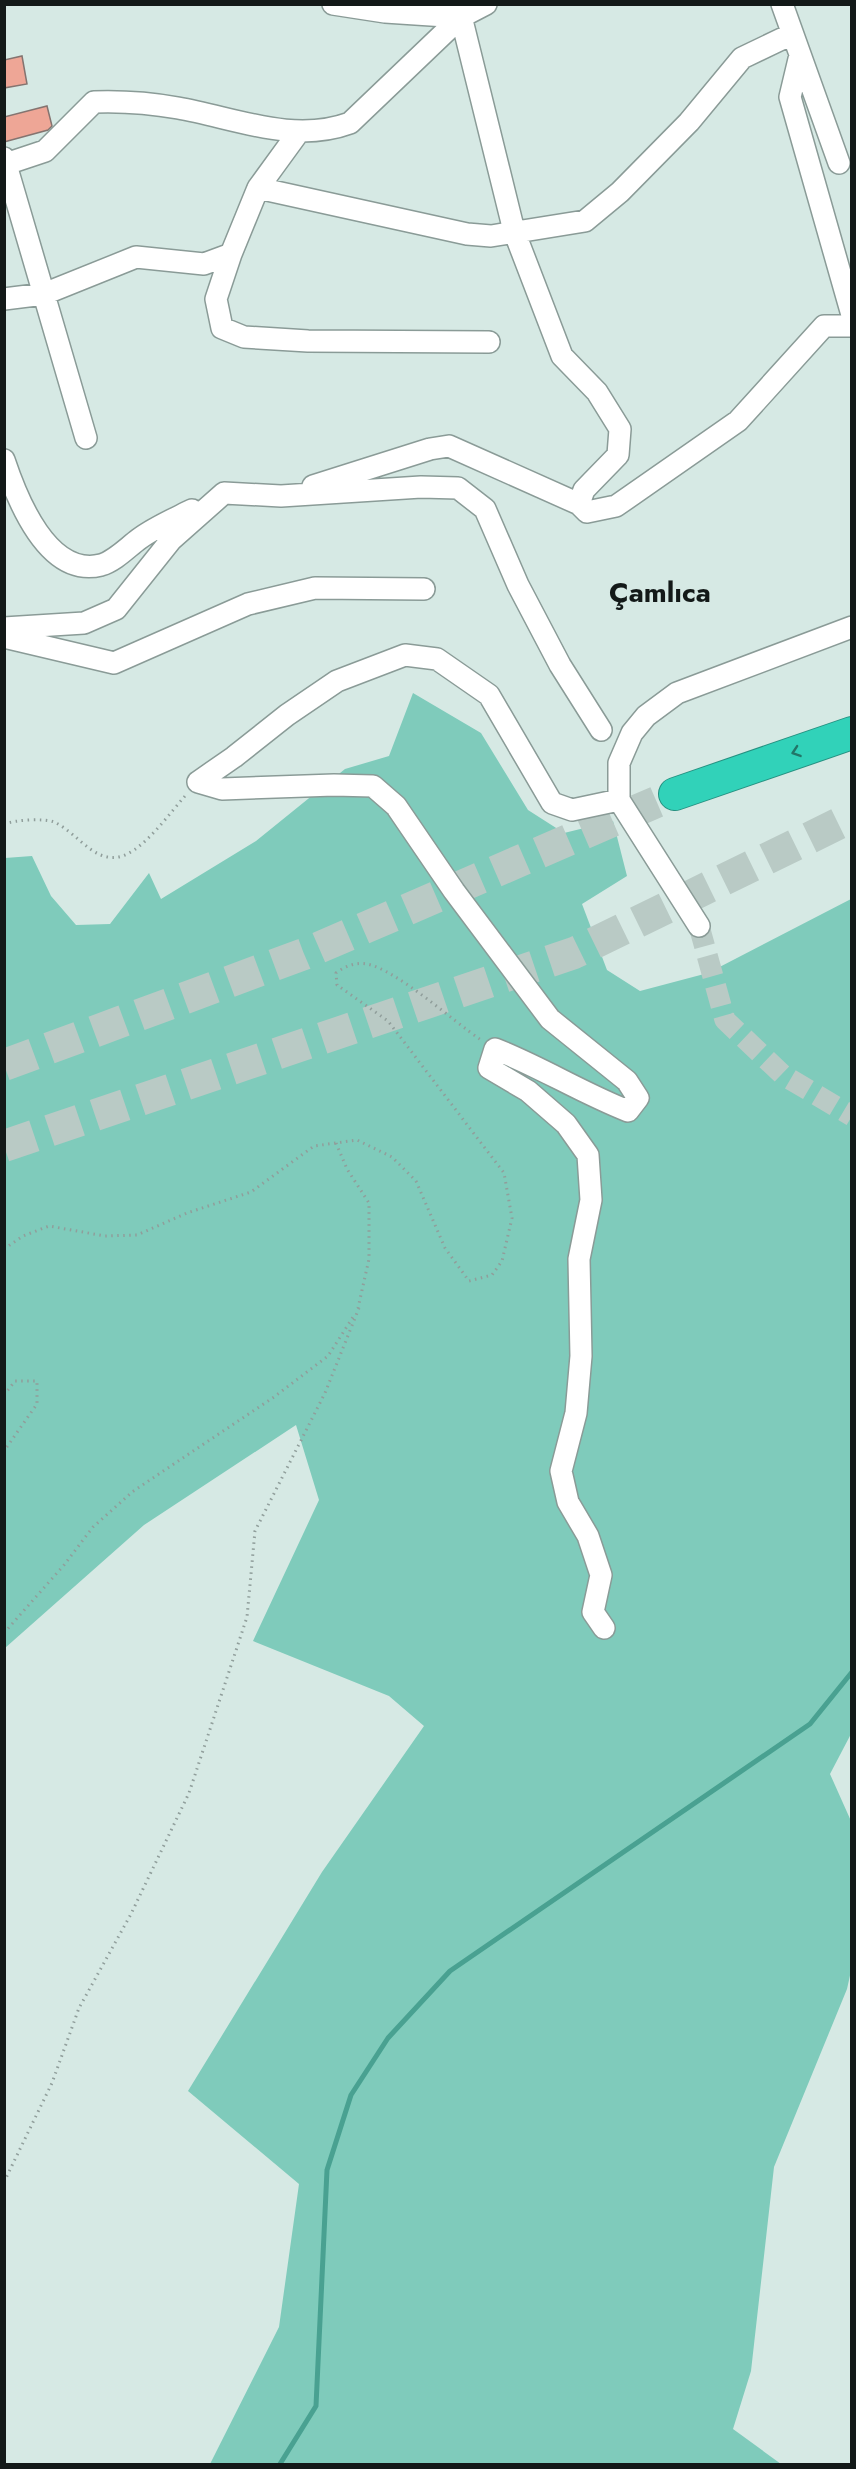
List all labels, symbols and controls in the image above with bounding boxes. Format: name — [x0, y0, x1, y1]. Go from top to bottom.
district label: Çamlıca — [609, 572, 711, 613]
one-way arrow — [791, 745, 802, 758]

